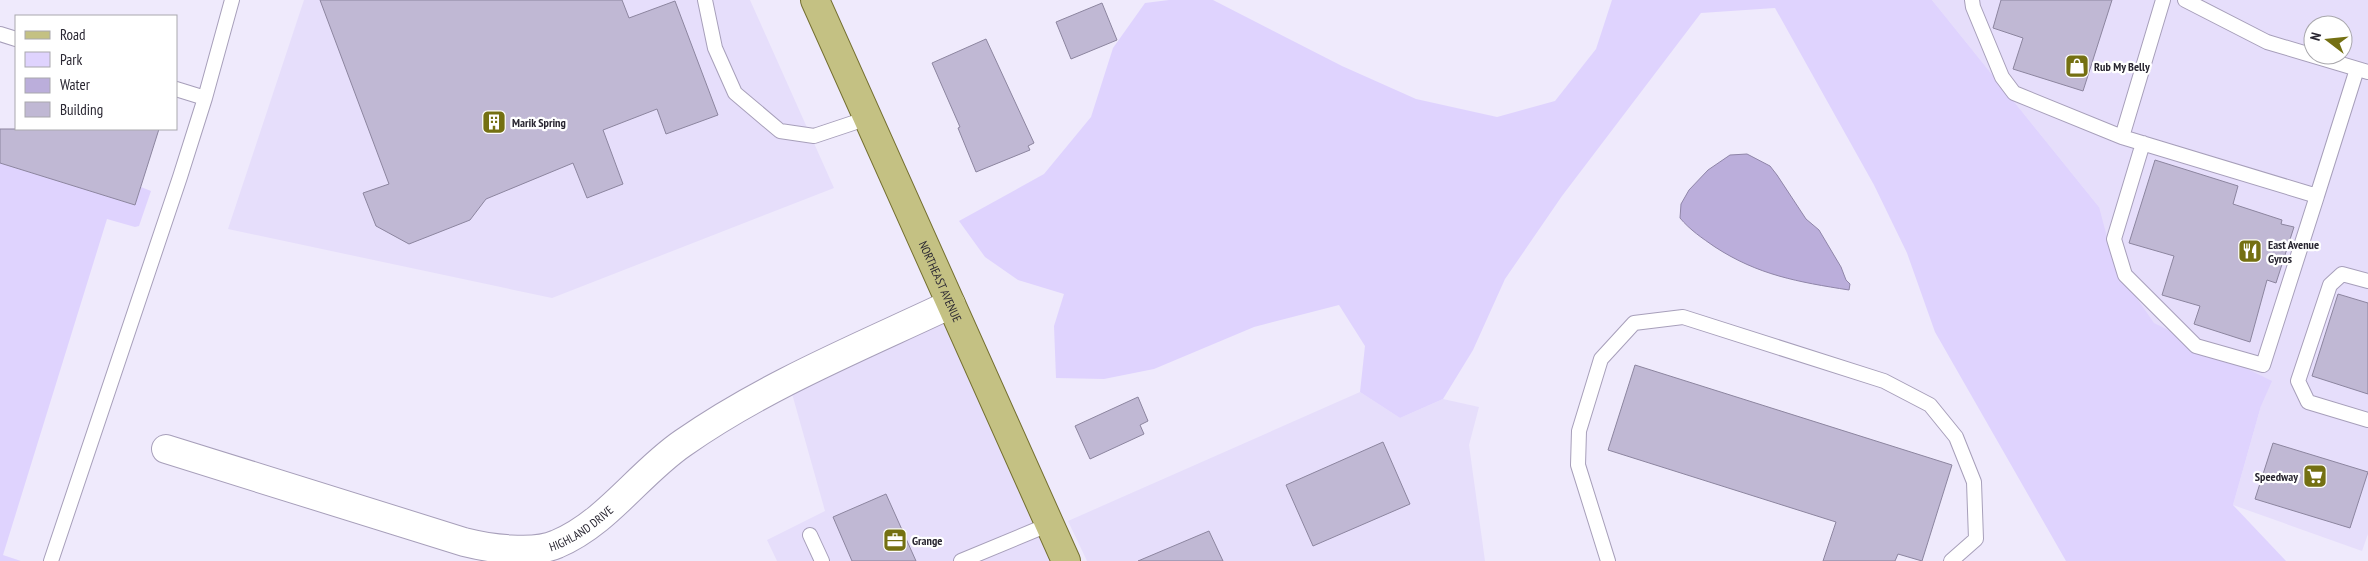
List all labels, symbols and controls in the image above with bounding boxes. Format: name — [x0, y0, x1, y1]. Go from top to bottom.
legend — [15, 15, 178, 130]
north arrow — [2303, 15, 2353, 65]
text: Road — [60, 25, 86, 44]
text: N — [2306, 30, 2325, 43]
text: Park — [60, 50, 82, 69]
shop icon: Rub My Belly — [2064, 53, 2090, 79]
place label: Rub My Belly — [2094, 59, 2150, 74]
text: Water — [60, 75, 91, 94]
text: Building — [60, 100, 103, 119]
building icon: Marik Spring — [481, 109, 507, 135]
place label: Marik Spring — [512, 115, 566, 130]
place label: East Avenue Gyros — [2268, 237, 2319, 266]
street label: NORTHEAST AVENUE — [916, 238, 965, 324]
restaurant icon: East Avenue Gyros — [2237, 238, 2263, 264]
supermarket icon: Speedway — [2302, 463, 2328, 489]
place label: Speedway — [2255, 469, 2298, 484]
street label: HIGHLAND DRIVE — [547, 502, 616, 554]
office icon: Grange — [882, 527, 908, 553]
place label: Grange — [912, 533, 942, 548]

